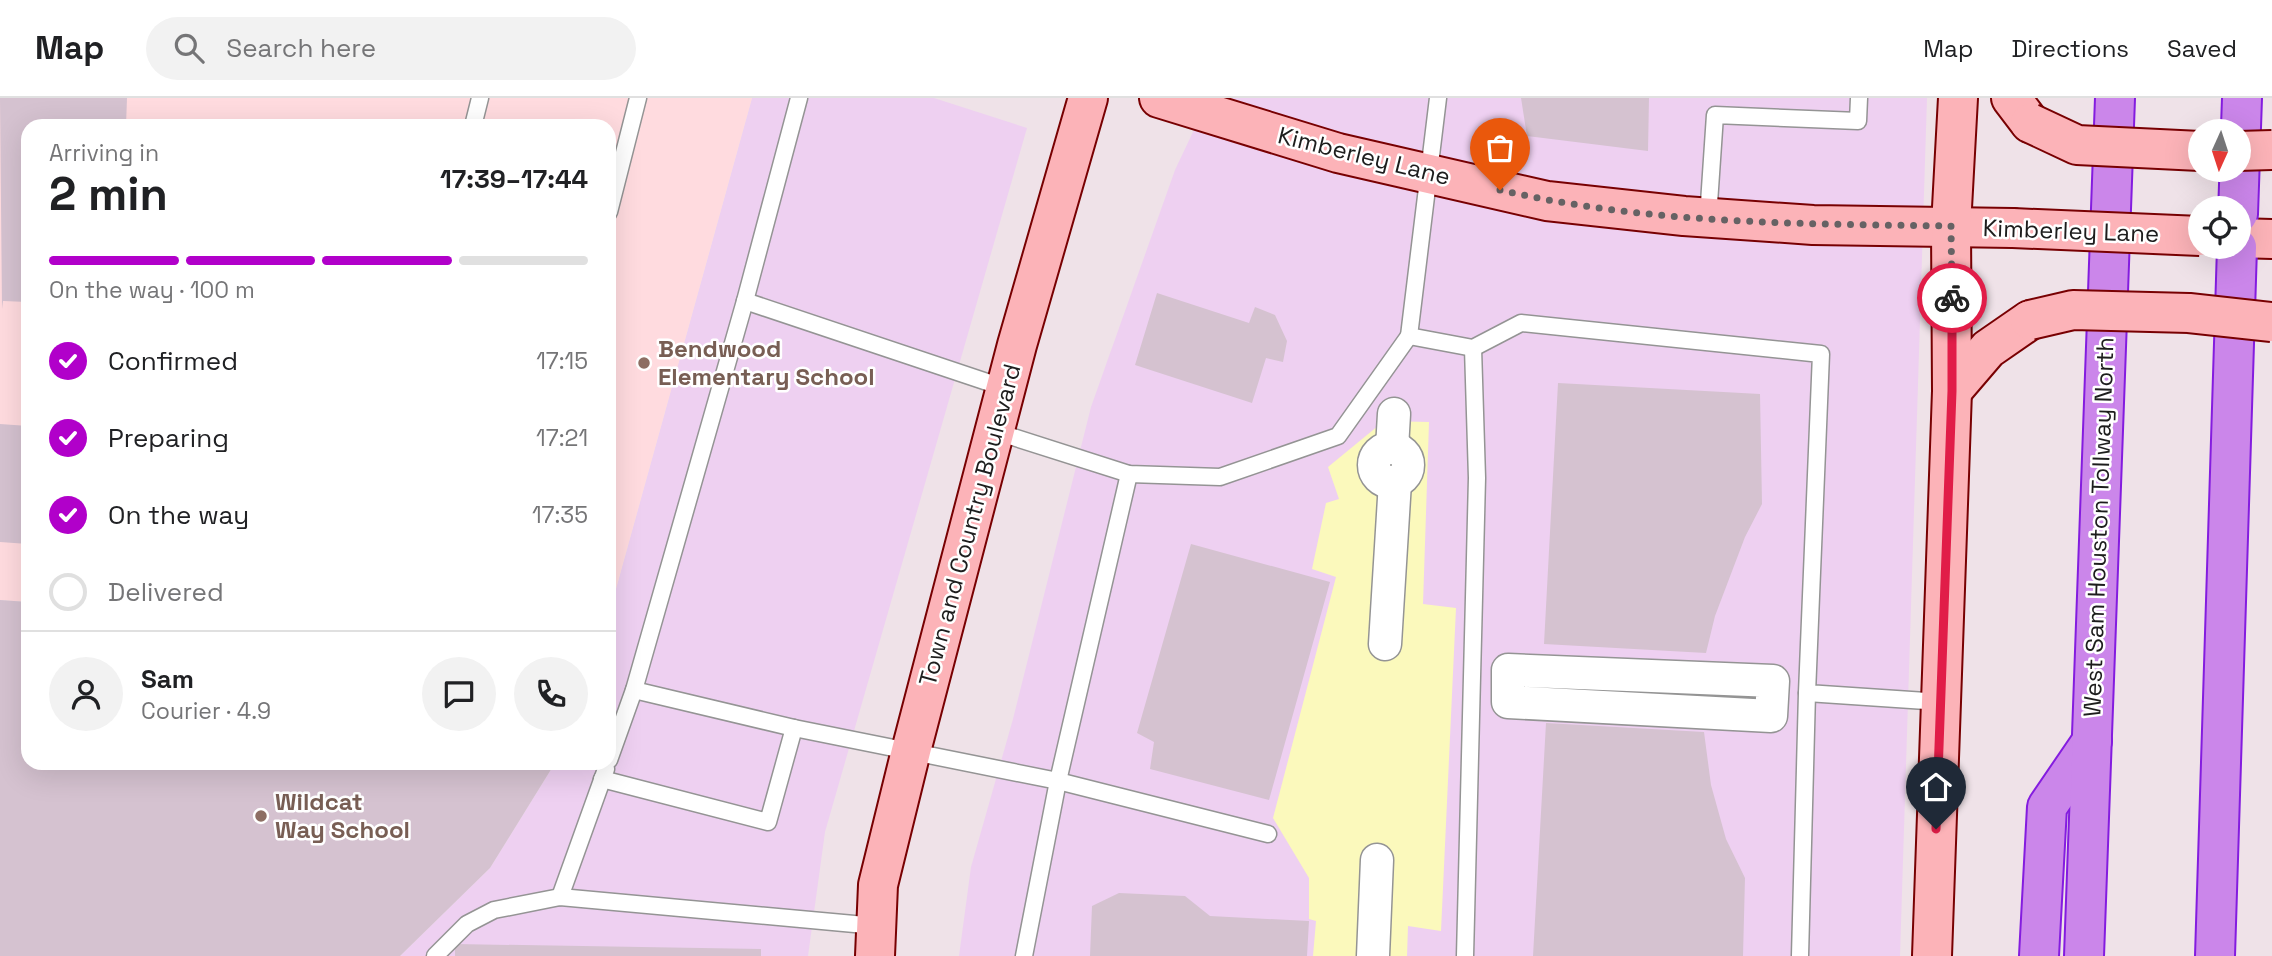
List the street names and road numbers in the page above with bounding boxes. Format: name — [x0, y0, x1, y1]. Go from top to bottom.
street label: Kimberley Lane — [1275, 119, 1454, 192]
street label: Kimberley Lane — [1982, 212, 2160, 249]
street label: West Sam Houston Tollway North — [2076, 336, 2121, 718]
street label: Town and Country Boulevard — [912, 360, 1027, 689]

